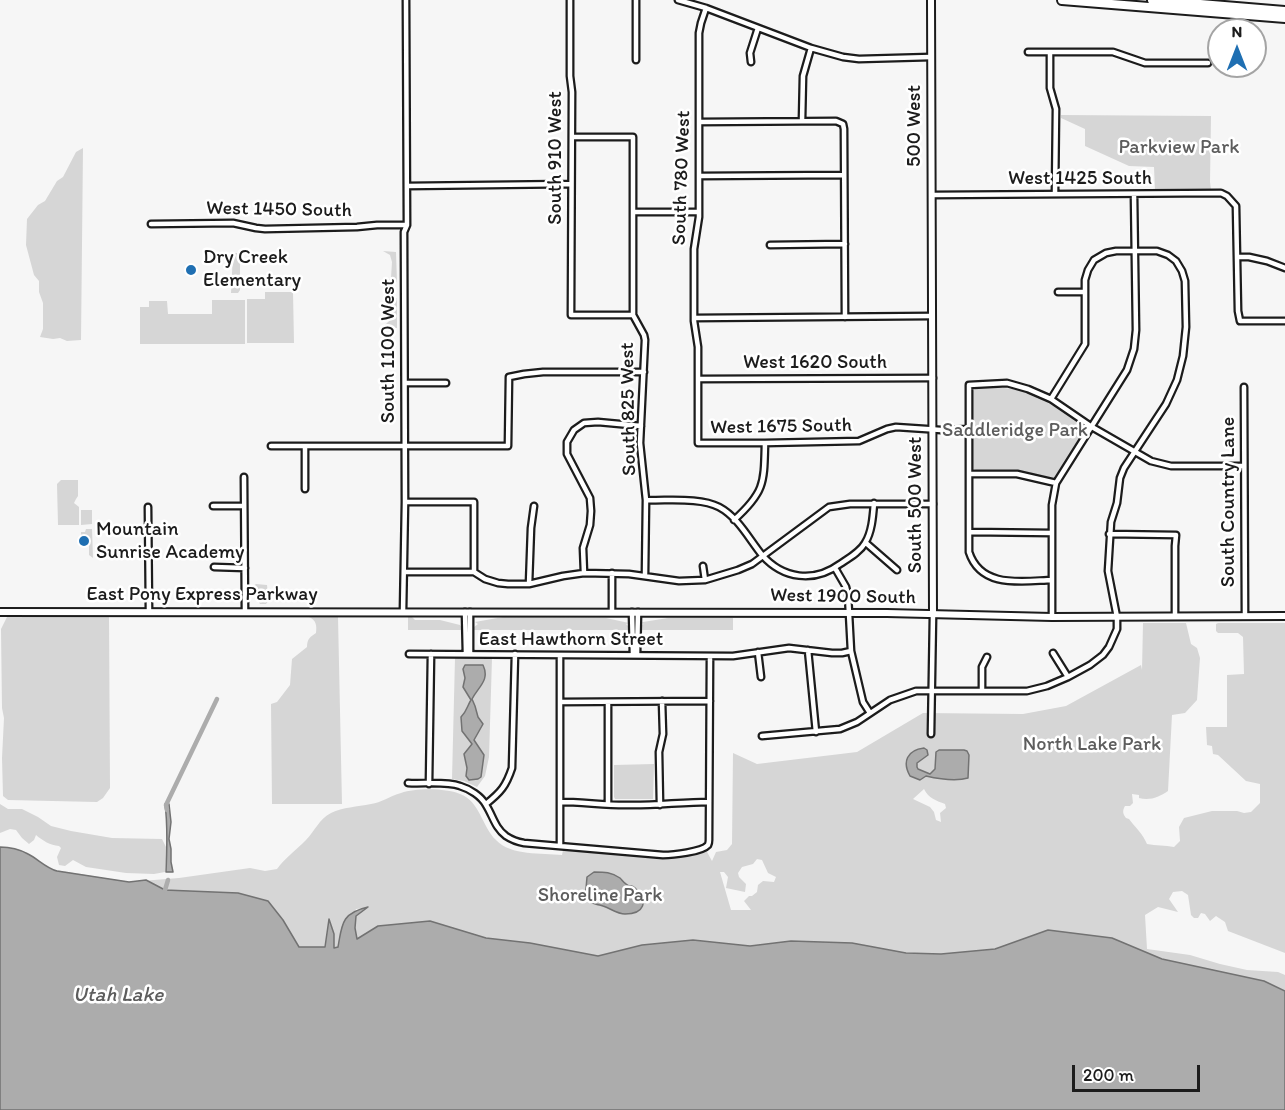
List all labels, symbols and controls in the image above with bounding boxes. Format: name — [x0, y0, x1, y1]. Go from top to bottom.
north arrow — [1207, 18, 1267, 78]
text: N — [1232, 22, 1242, 41]
street label: 500 West — [903, 85, 927, 167]
street label: South 910 West — [544, 91, 568, 225]
street label: South 780 West — [668, 110, 696, 246]
park label: Parkview Park — [1119, 136, 1239, 160]
street label: West 1425 South — [1008, 167, 1152, 191]
street label: West 1450 South — [206, 197, 352, 223]
place label: Dry Creek Elementary — [203, 246, 301, 293]
marker: Dry Creek Elementary — [184, 263, 198, 277]
street label: South 1100 West — [377, 279, 401, 423]
street label: South 825 West — [616, 342, 642, 476]
street label: West 1620 South — [743, 351, 887, 375]
street label: West 1675 South — [710, 414, 852, 440]
street label: South Country Lane — [1217, 417, 1241, 587]
park label: Saddleridge Park — [942, 419, 1088, 443]
street label: South 500 West — [904, 437, 928, 573]
place label: Mountain Sunrise Academy — [96, 518, 244, 565]
marker: Mountain Sunrise Academy — [77, 534, 91, 548]
street label: East Pony Express Parkway — [86, 583, 318, 607]
street label: West 1900 South — [770, 584, 916, 610]
street label: East Hawthorn Street — [479, 628, 663, 652]
park label: North Lake Park — [1023, 733, 1161, 757]
park label: Shoreline Park — [538, 884, 662, 908]
water label: Utah Lake — [73, 983, 163, 1009]
scale bar — [1075, 1053, 1202, 1091]
text: 200 m — [1083, 1064, 1134, 1086]

